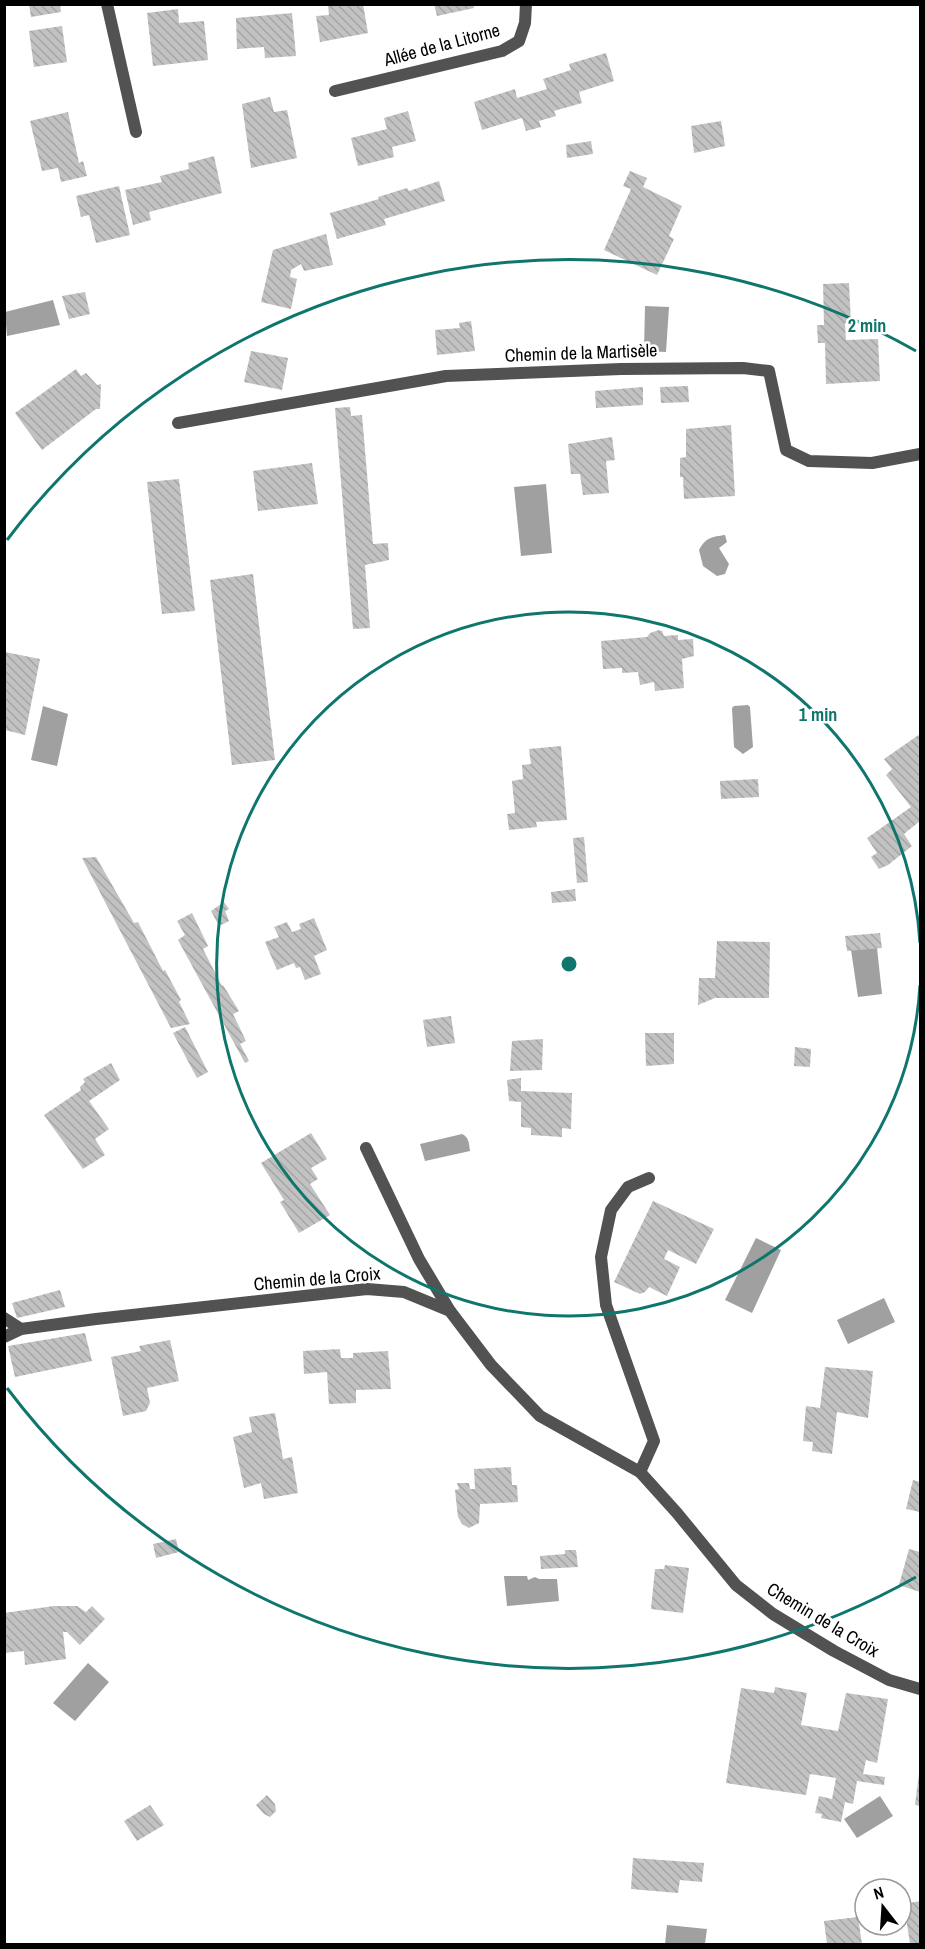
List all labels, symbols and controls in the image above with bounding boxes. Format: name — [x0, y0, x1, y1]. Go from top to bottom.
street label: Allée de la Litorne — [380, 17, 503, 72]
text: 2 min — [848, 313, 886, 338]
street label: Chemin de la Martisèle — [504, 337, 658, 368]
text: 1 min — [799, 702, 837, 727]
centre of rings — [559, 954, 579, 974]
street label: Chemin de la Croix — [253, 1260, 382, 1296]
street label: Chemin de la Croix — [762, 1576, 885, 1663]
north arrow — [853, 1877, 913, 1937]
text: N — [871, 1881, 886, 1905]

